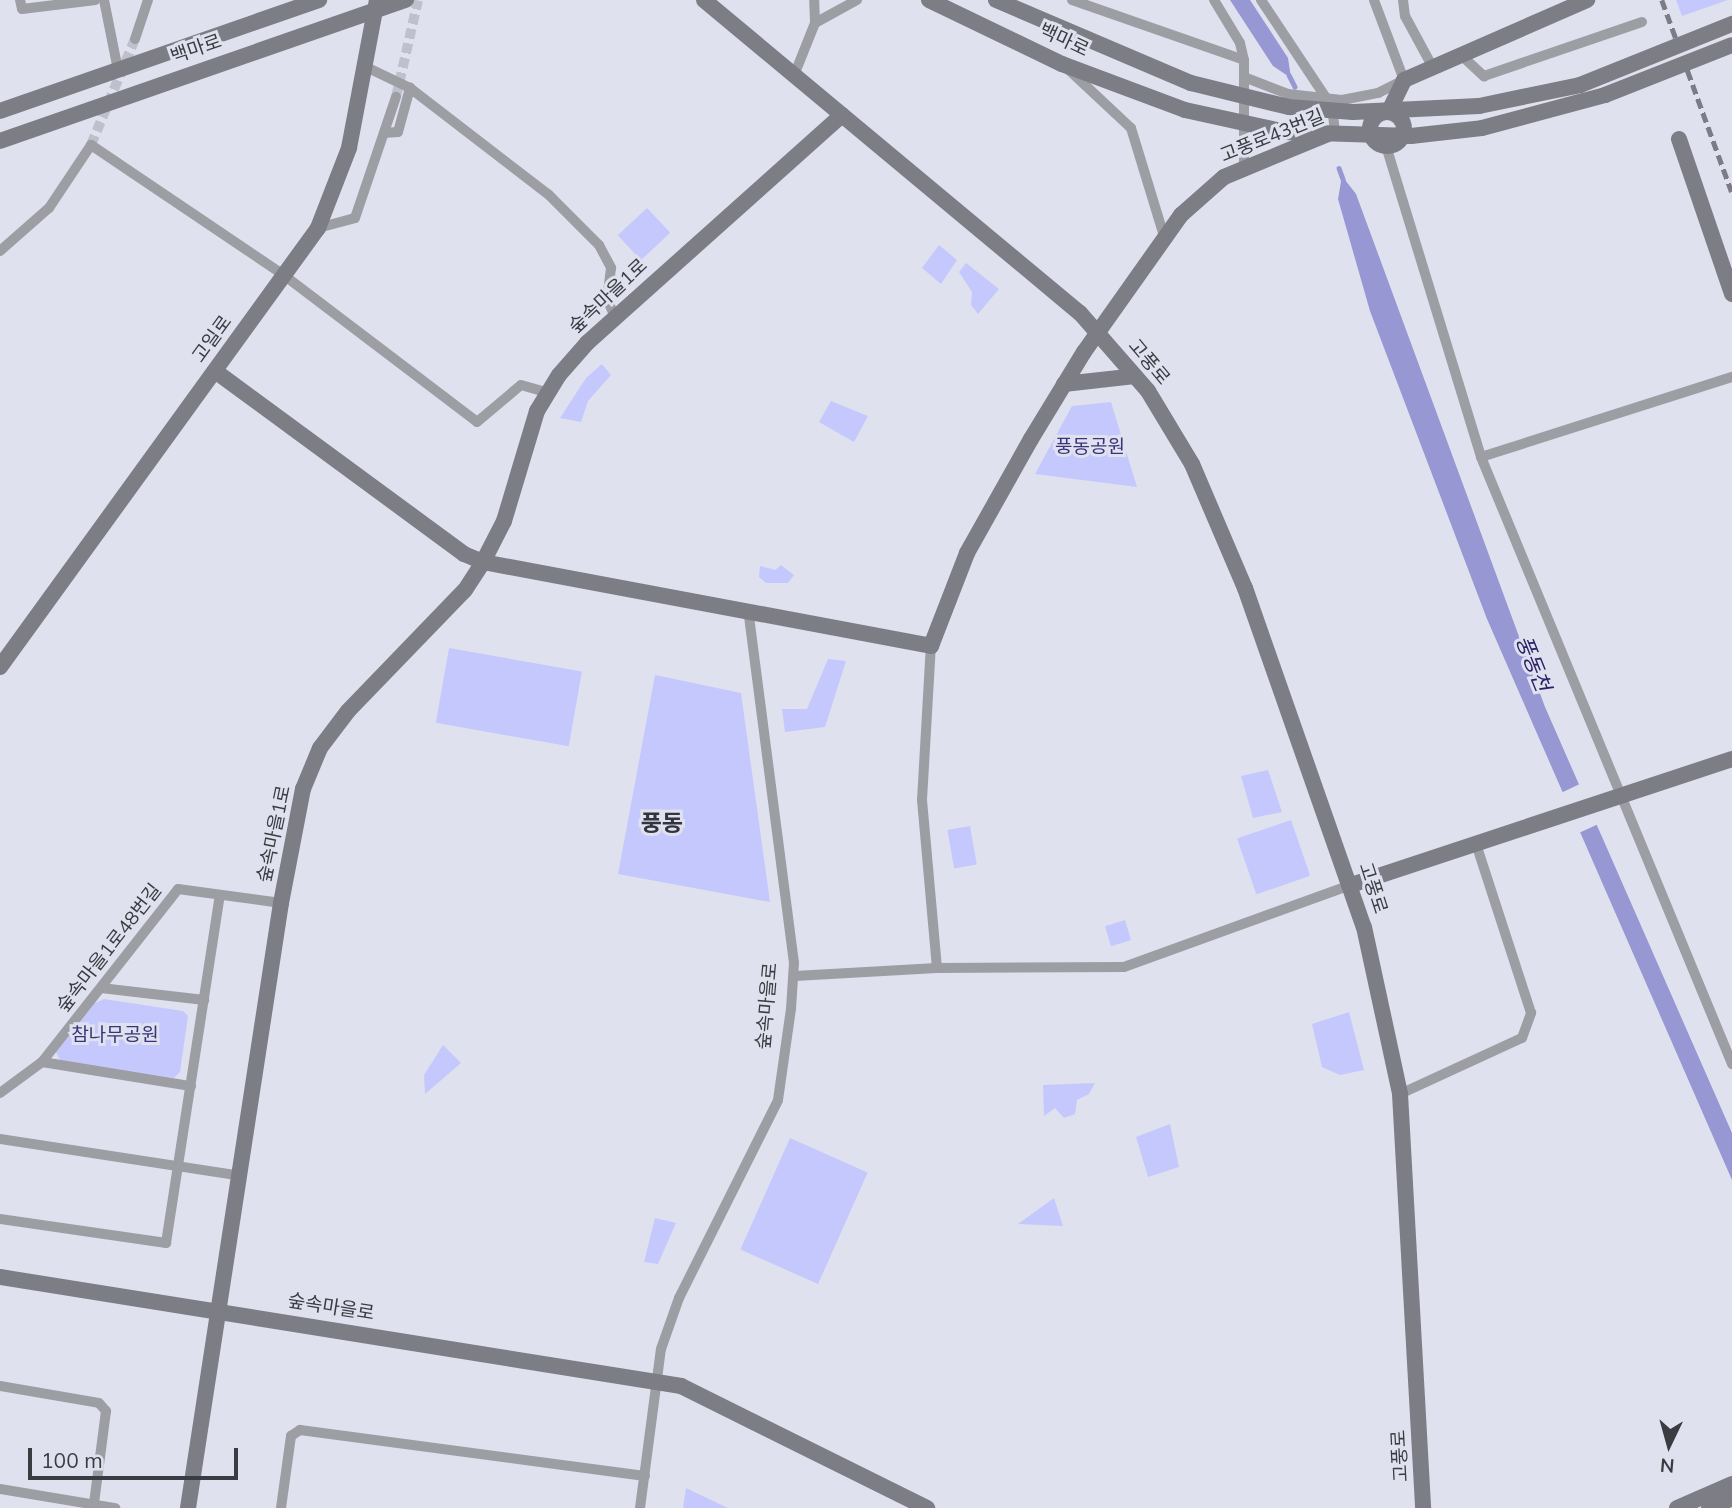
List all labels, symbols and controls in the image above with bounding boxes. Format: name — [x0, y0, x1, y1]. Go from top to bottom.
street label: 백마로 — [1035, 19, 1093, 61]
street label: 백마로 — [167, 30, 225, 68]
street label: 고풍로43번길 — [1217, 105, 1327, 167]
street label: 숲속마을1로 — [564, 254, 652, 338]
street label: 고일로 — [187, 311, 237, 367]
street label: 고풍로 — [1123, 335, 1175, 389]
park label: 풍동공원 — [1055, 436, 1125, 458]
water label: 풍동천 — [1511, 631, 1557, 695]
street label: 숲속마을1로 — [253, 783, 295, 885]
district label: 풍동 — [641, 809, 683, 837]
street label: 고풍로 — [1354, 860, 1392, 916]
street label: 숲속마을1로48번길 — [52, 879, 166, 1017]
street label: 숲속마을로 — [752, 961, 782, 1051]
park label: 참나무공원 — [71, 1024, 159, 1046]
street label: 숲속마을로 — [286, 1289, 376, 1325]
north arrow — [1634, 1410, 1704, 1480]
street label: 고풍로 — [1387, 1429, 1413, 1483]
scale bar — [32, 1434, 242, 1478]
text: 100 m — [41, 1447, 103, 1473]
text: N — [1659, 1453, 1675, 1479]

